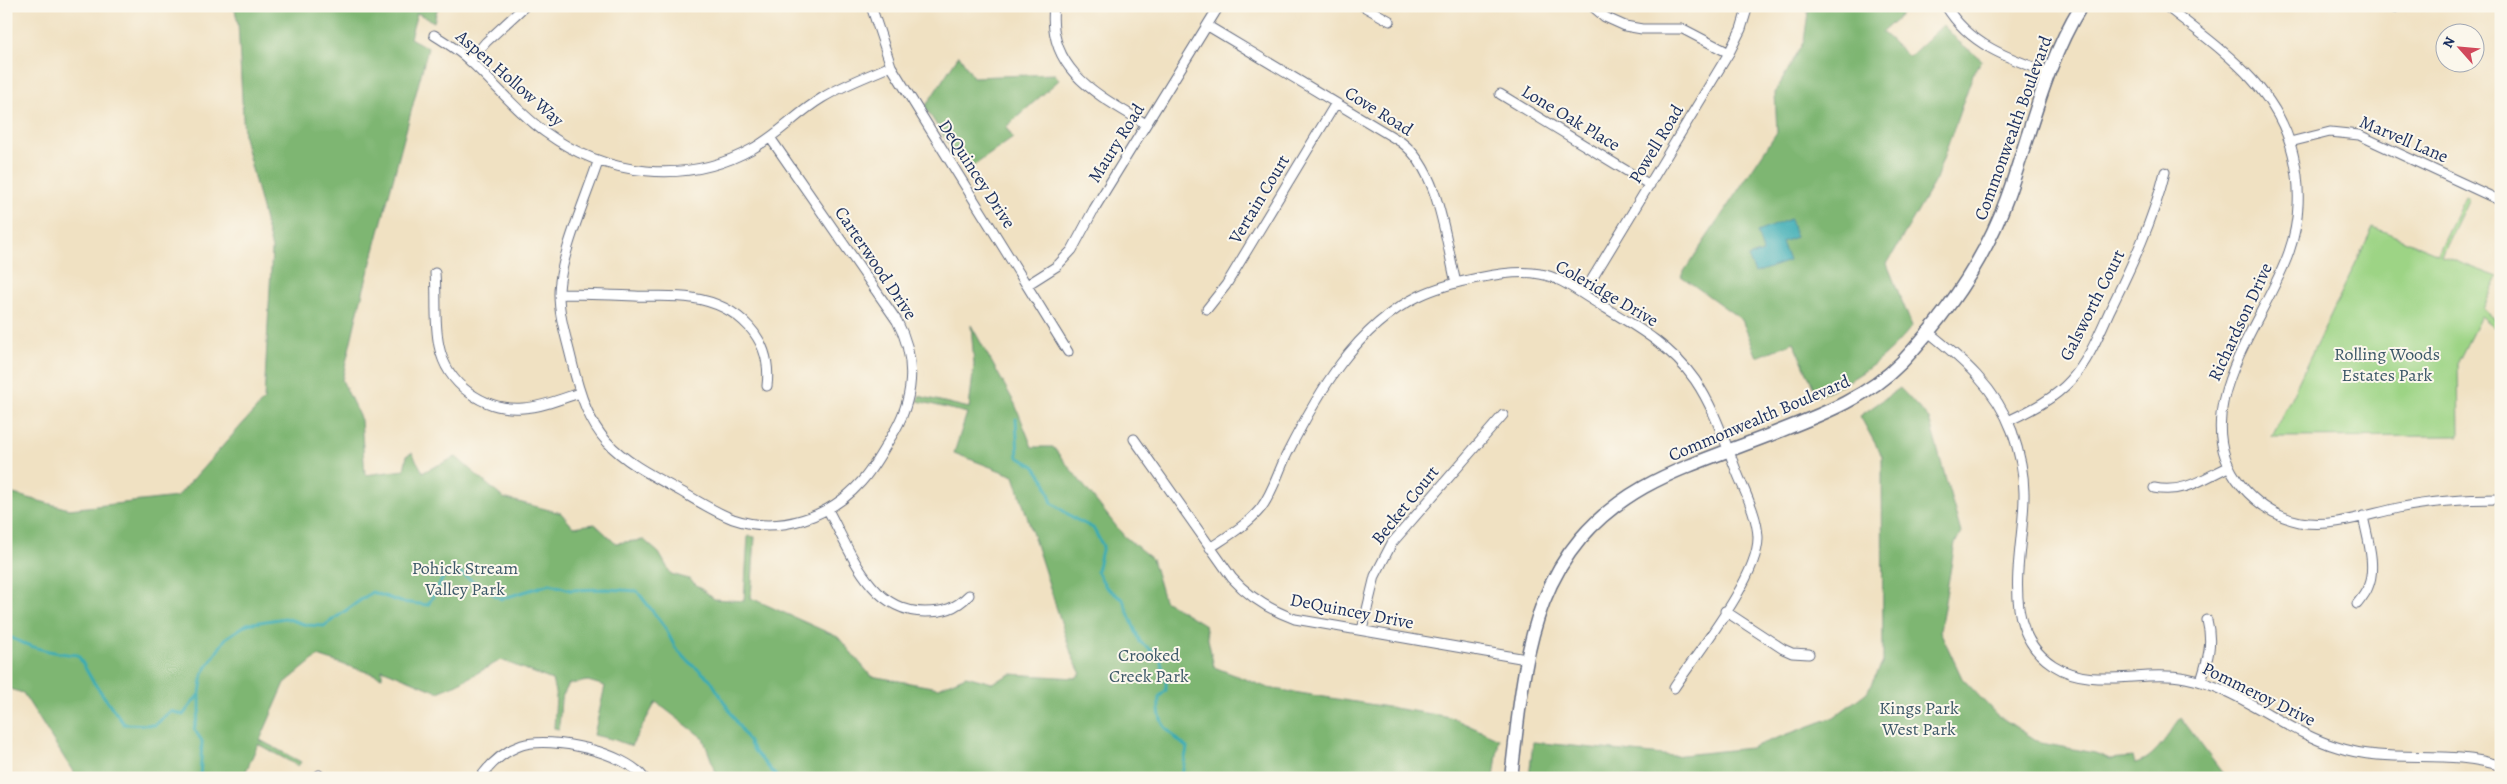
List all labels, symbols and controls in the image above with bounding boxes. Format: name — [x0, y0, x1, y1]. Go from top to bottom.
north arrow — [2434, 22, 2484, 72]
street label: Aspen Hollow Way — [450, 24, 570, 132]
street label: Commonwealth Boulevard — [1968, 32, 2058, 224]
text: N — [2438, 33, 2460, 51]
street label: Lone Oak Place — [1517, 79, 1625, 157]
street label: Cove Road — [1340, 81, 1418, 142]
street label: Maury Road — [1082, 98, 1150, 187]
street label: Powell Road — [1623, 100, 1689, 188]
street label: Marvell Lane — [2356, 110, 2452, 168]
street label: DeQuincey Drive — [933, 115, 1021, 233]
street label: Vertain Court — [1222, 150, 1295, 249]
street label: Carterwood Drive — [829, 202, 923, 324]
street label: Galsworth Court — [2054, 245, 2130, 365]
street label: Coleridge Drive — [1551, 254, 1663, 332]
street label: Richardson Drive — [2202, 259, 2278, 385]
park label: Rolling Woods Estates Park — [2334, 342, 2440, 387]
street label: Commonwealth Boulevard — [1665, 369, 1854, 467]
street label: Becket Court — [1366, 461, 1444, 549]
park label: Pohick Stream Valley Park — [412, 556, 518, 601]
street label: DeQuincey Drive — [1288, 587, 1416, 635]
park label: Crooked Creek Park — [1109, 643, 1189, 688]
street label: Pommeroy Drive — [2198, 656, 2320, 732]
park label: Kings Park West Park — [1879, 696, 1959, 741]

